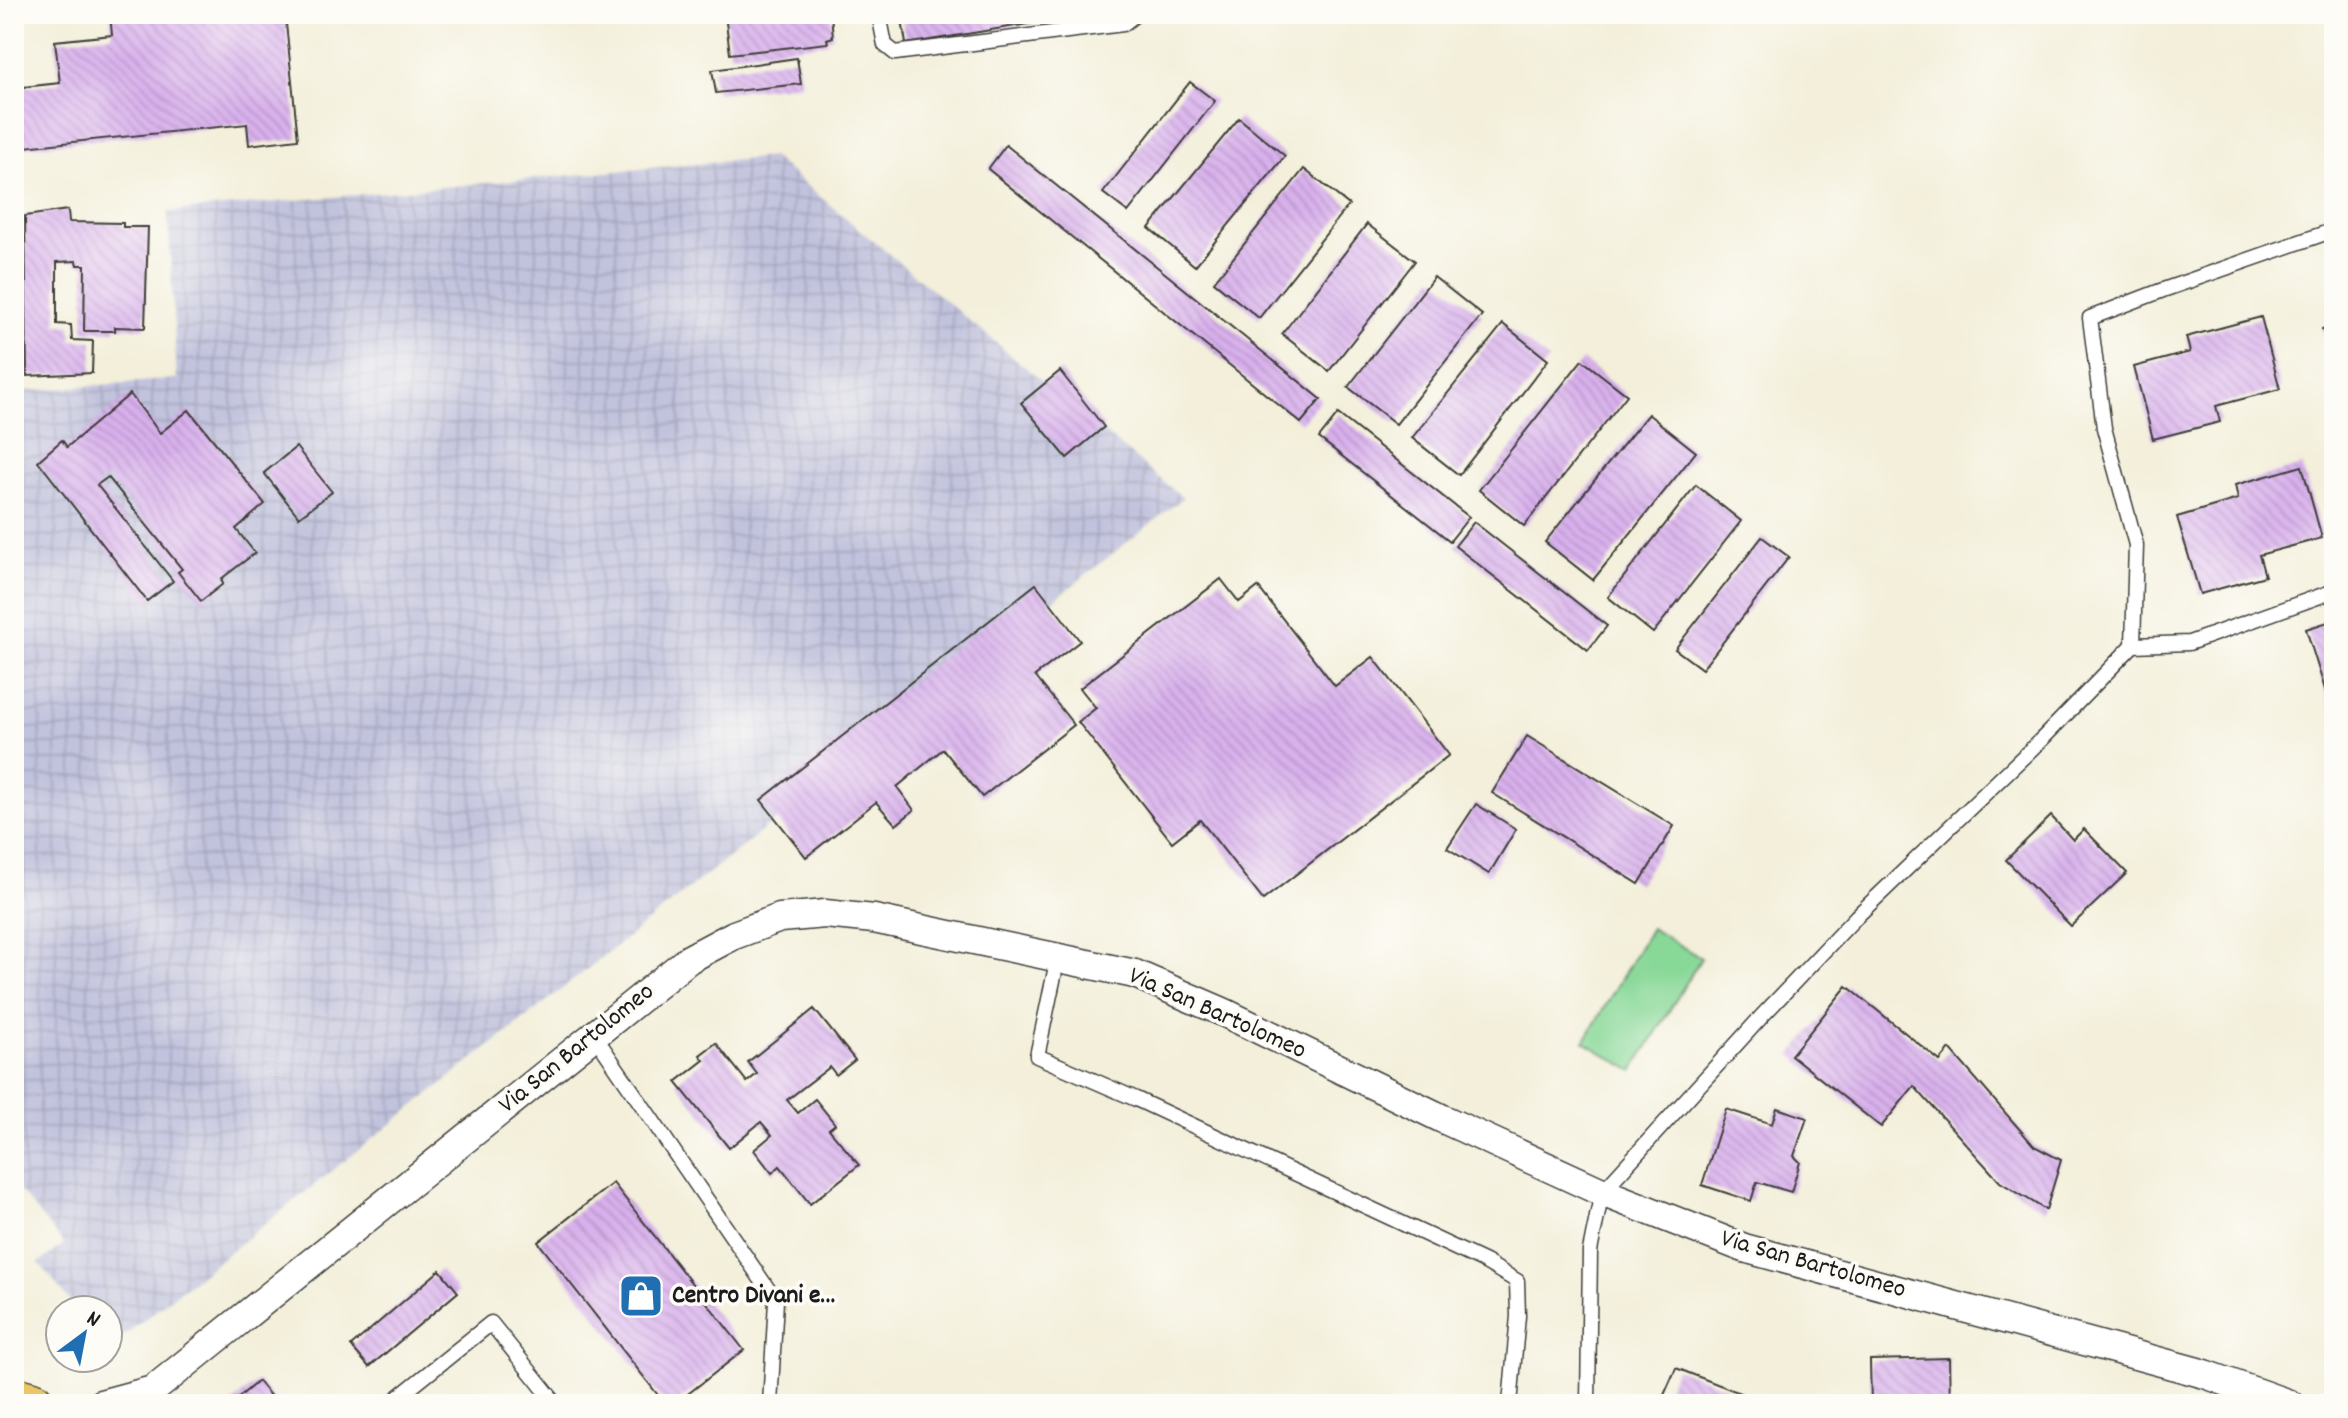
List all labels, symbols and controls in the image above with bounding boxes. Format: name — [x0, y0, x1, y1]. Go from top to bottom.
street label: Via San Bartolomeo — [1122, 958, 1312, 1070]
street label: Via San Bartolomeo — [491, 975, 663, 1123]
street label: Via San Bartolomeo — [1716, 1221, 1910, 1309]
shop icon: Centro Divani e… — [617, 1272, 665, 1320]
place label: Centro Divani e… — [672, 1278, 835, 1315]
north arrow — [44, 1294, 124, 1374]
text: N — [80, 1304, 106, 1336]

